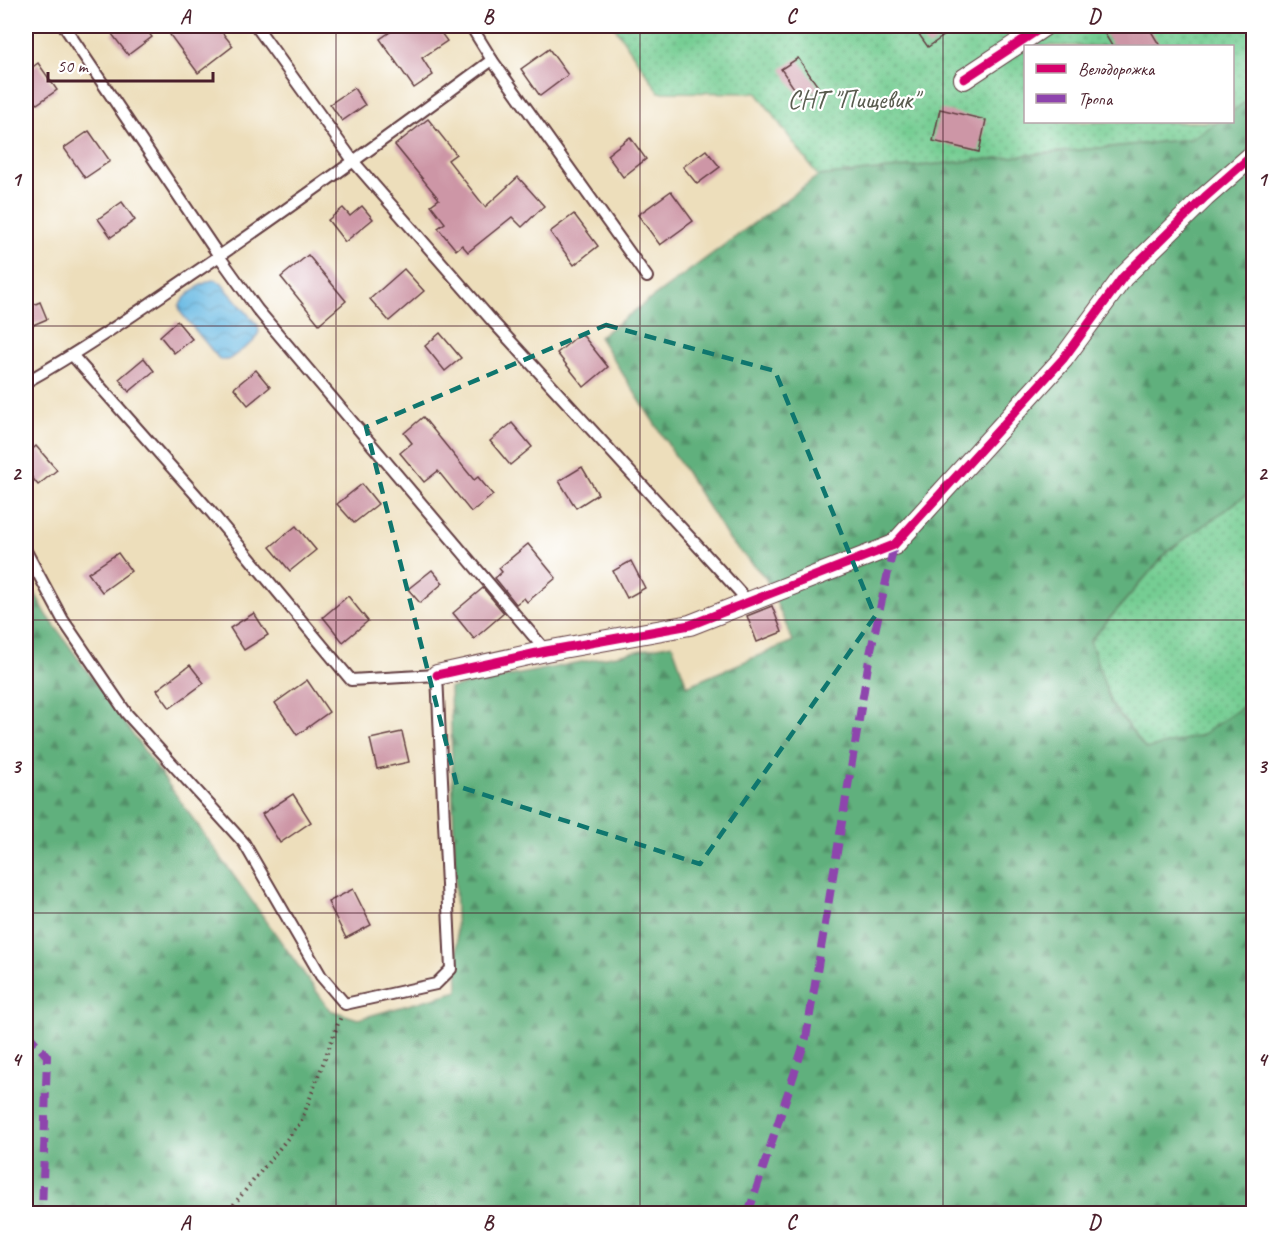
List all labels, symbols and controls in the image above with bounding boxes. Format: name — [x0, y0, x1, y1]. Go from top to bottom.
text: A — [180, 4, 192, 29]
text: B — [483, 4, 495, 29]
text: C — [786, 4, 798, 29]
text: D — [1088, 4, 1102, 29]
scale bar — [48, 45, 213, 83]
legend — [1024, 45, 1234, 123]
text: 50 m — [57, 55, 90, 77]
text: Велодорожка — [1078, 58, 1156, 80]
park label: СНТ "Пищевик" — [788, 83, 923, 116]
text: Тропа — [1078, 88, 1114, 110]
text: 1 — [12, 167, 23, 192]
text: 1 — [1258, 167, 1269, 192]
text: 2 — [12, 461, 23, 486]
text: 2 — [1258, 461, 1269, 486]
text: 3 — [12, 754, 23, 779]
text: 3 — [1258, 754, 1269, 779]
text: 4 — [12, 1047, 24, 1072]
text: 4 — [1258, 1047, 1270, 1072]
text: A — [180, 1210, 192, 1235]
text: B — [483, 1210, 495, 1235]
text: C — [786, 1210, 798, 1235]
text: D — [1088, 1210, 1102, 1235]

